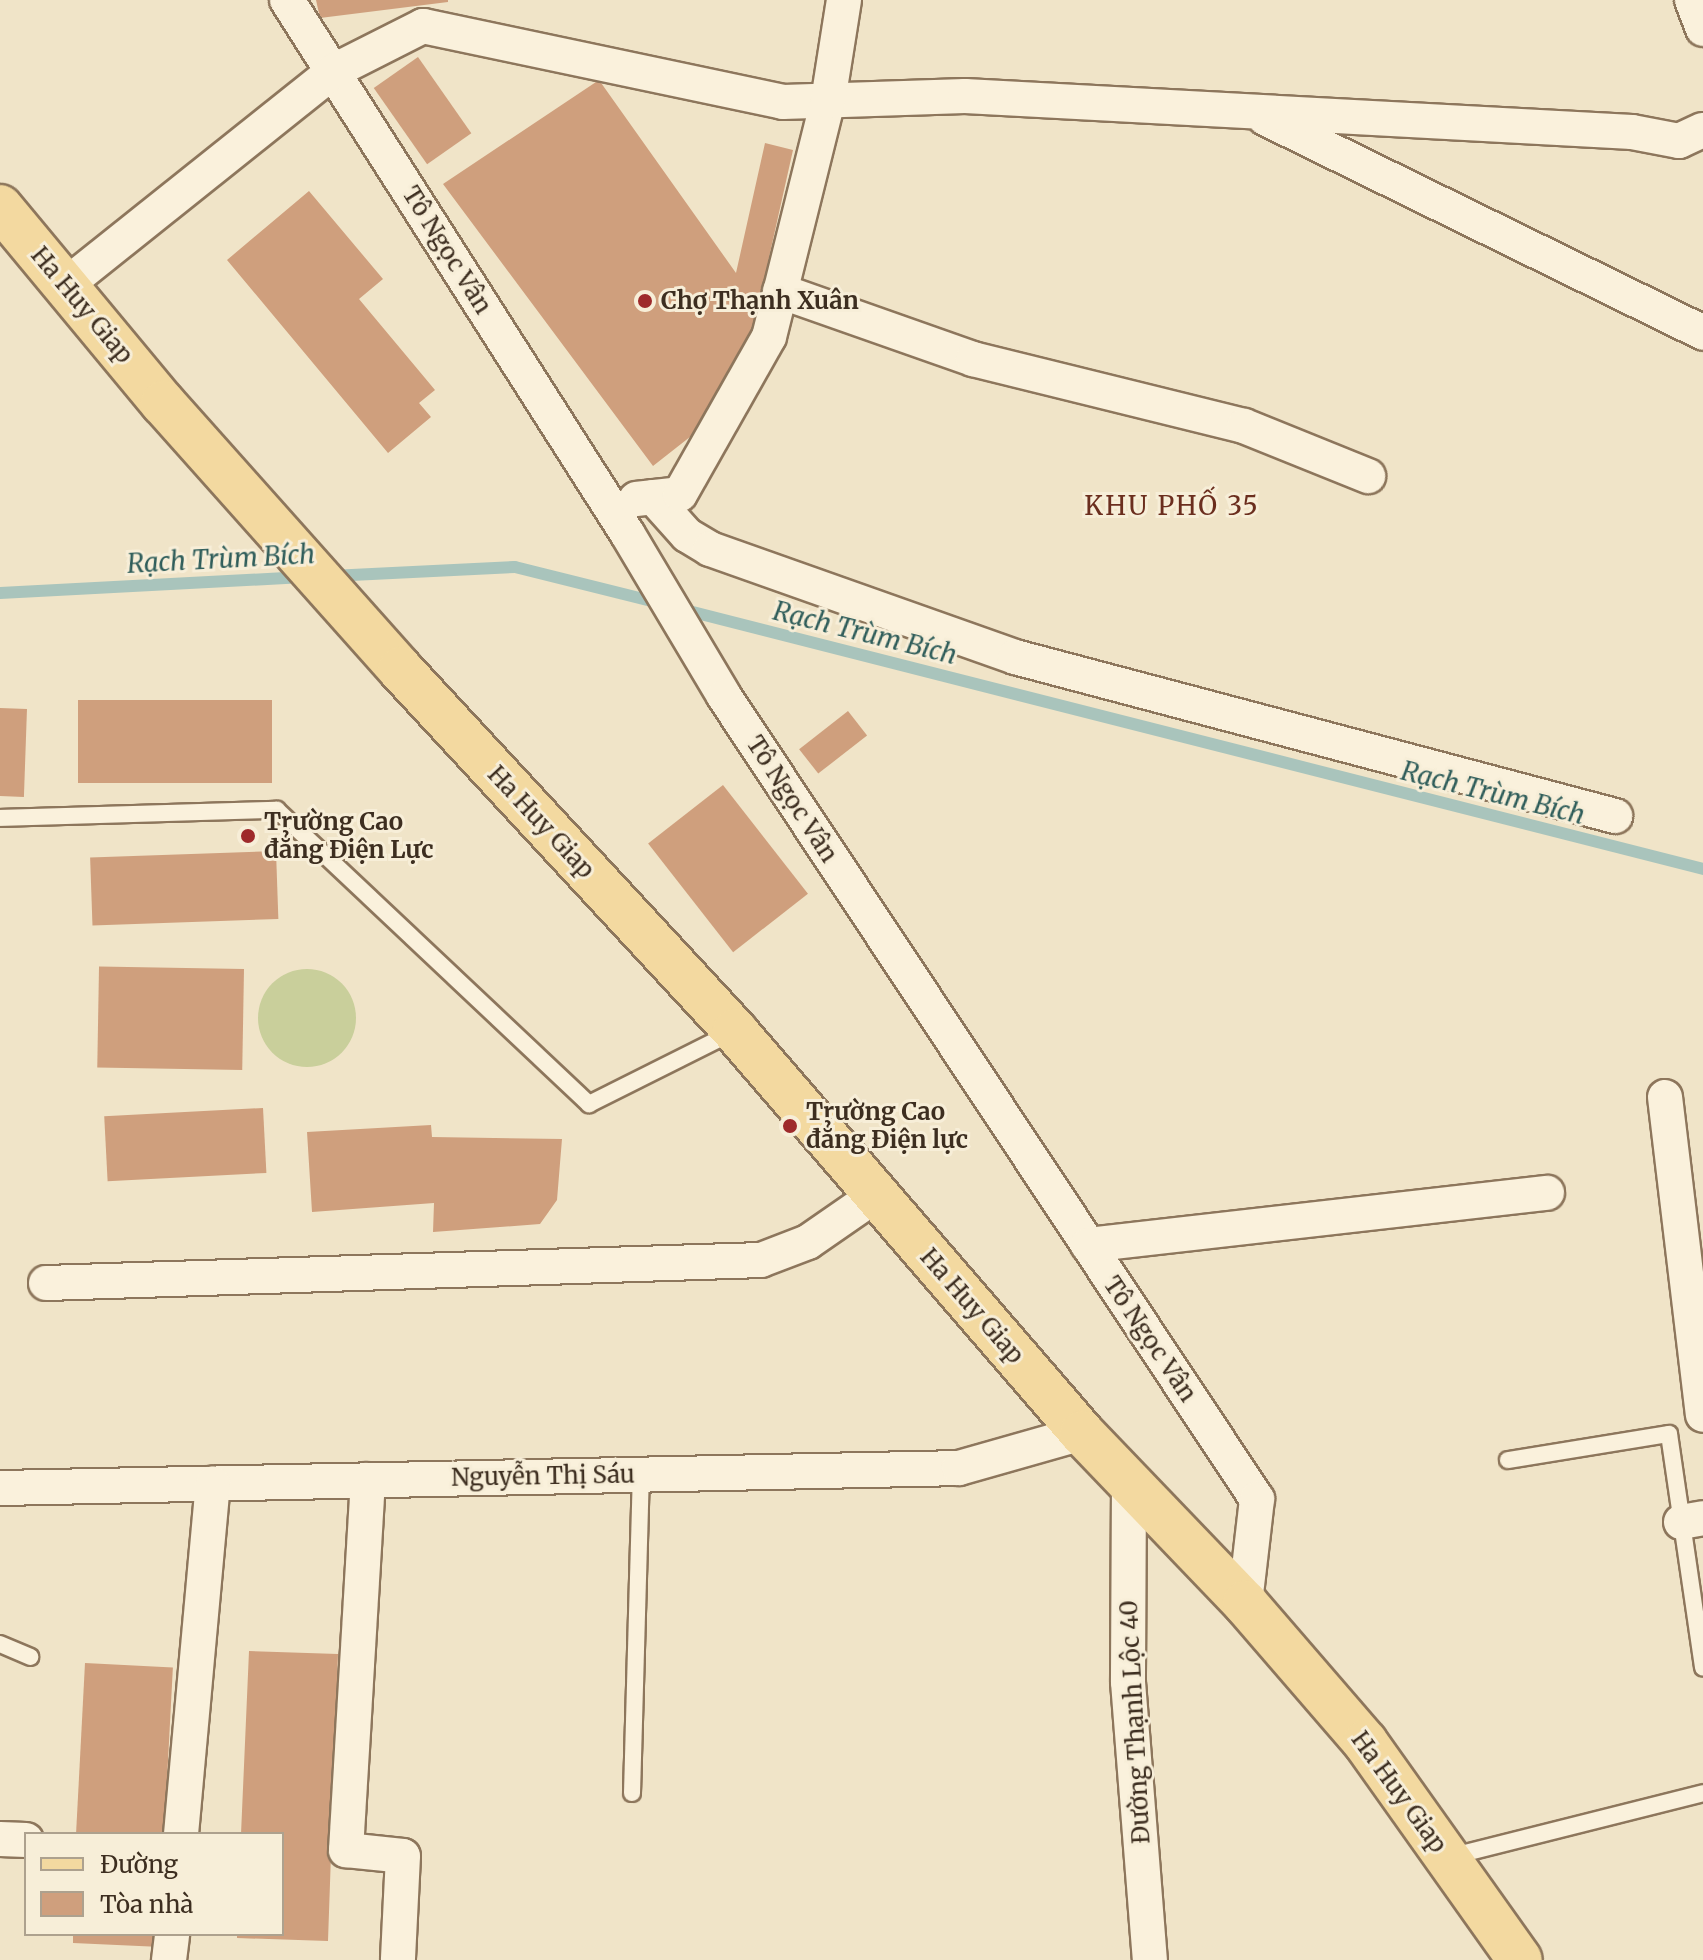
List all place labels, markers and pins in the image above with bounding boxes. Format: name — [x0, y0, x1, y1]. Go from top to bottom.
place label: Chợ Thạnh Xuân — [661, 287, 859, 315]
marker: Chợ Thạnh Xuân — [636, 292, 654, 310]
place label: Trường Cao đẳng Điện Lực — [264, 808, 433, 864]
marker: Trường Cao đẳng Điện Lực — [239, 827, 257, 845]
place label: Trường Cao đẳng Điện lực — [806, 1098, 968, 1154]
marker: Trường Cao đẳng Điện lực — [781, 1117, 799, 1135]

